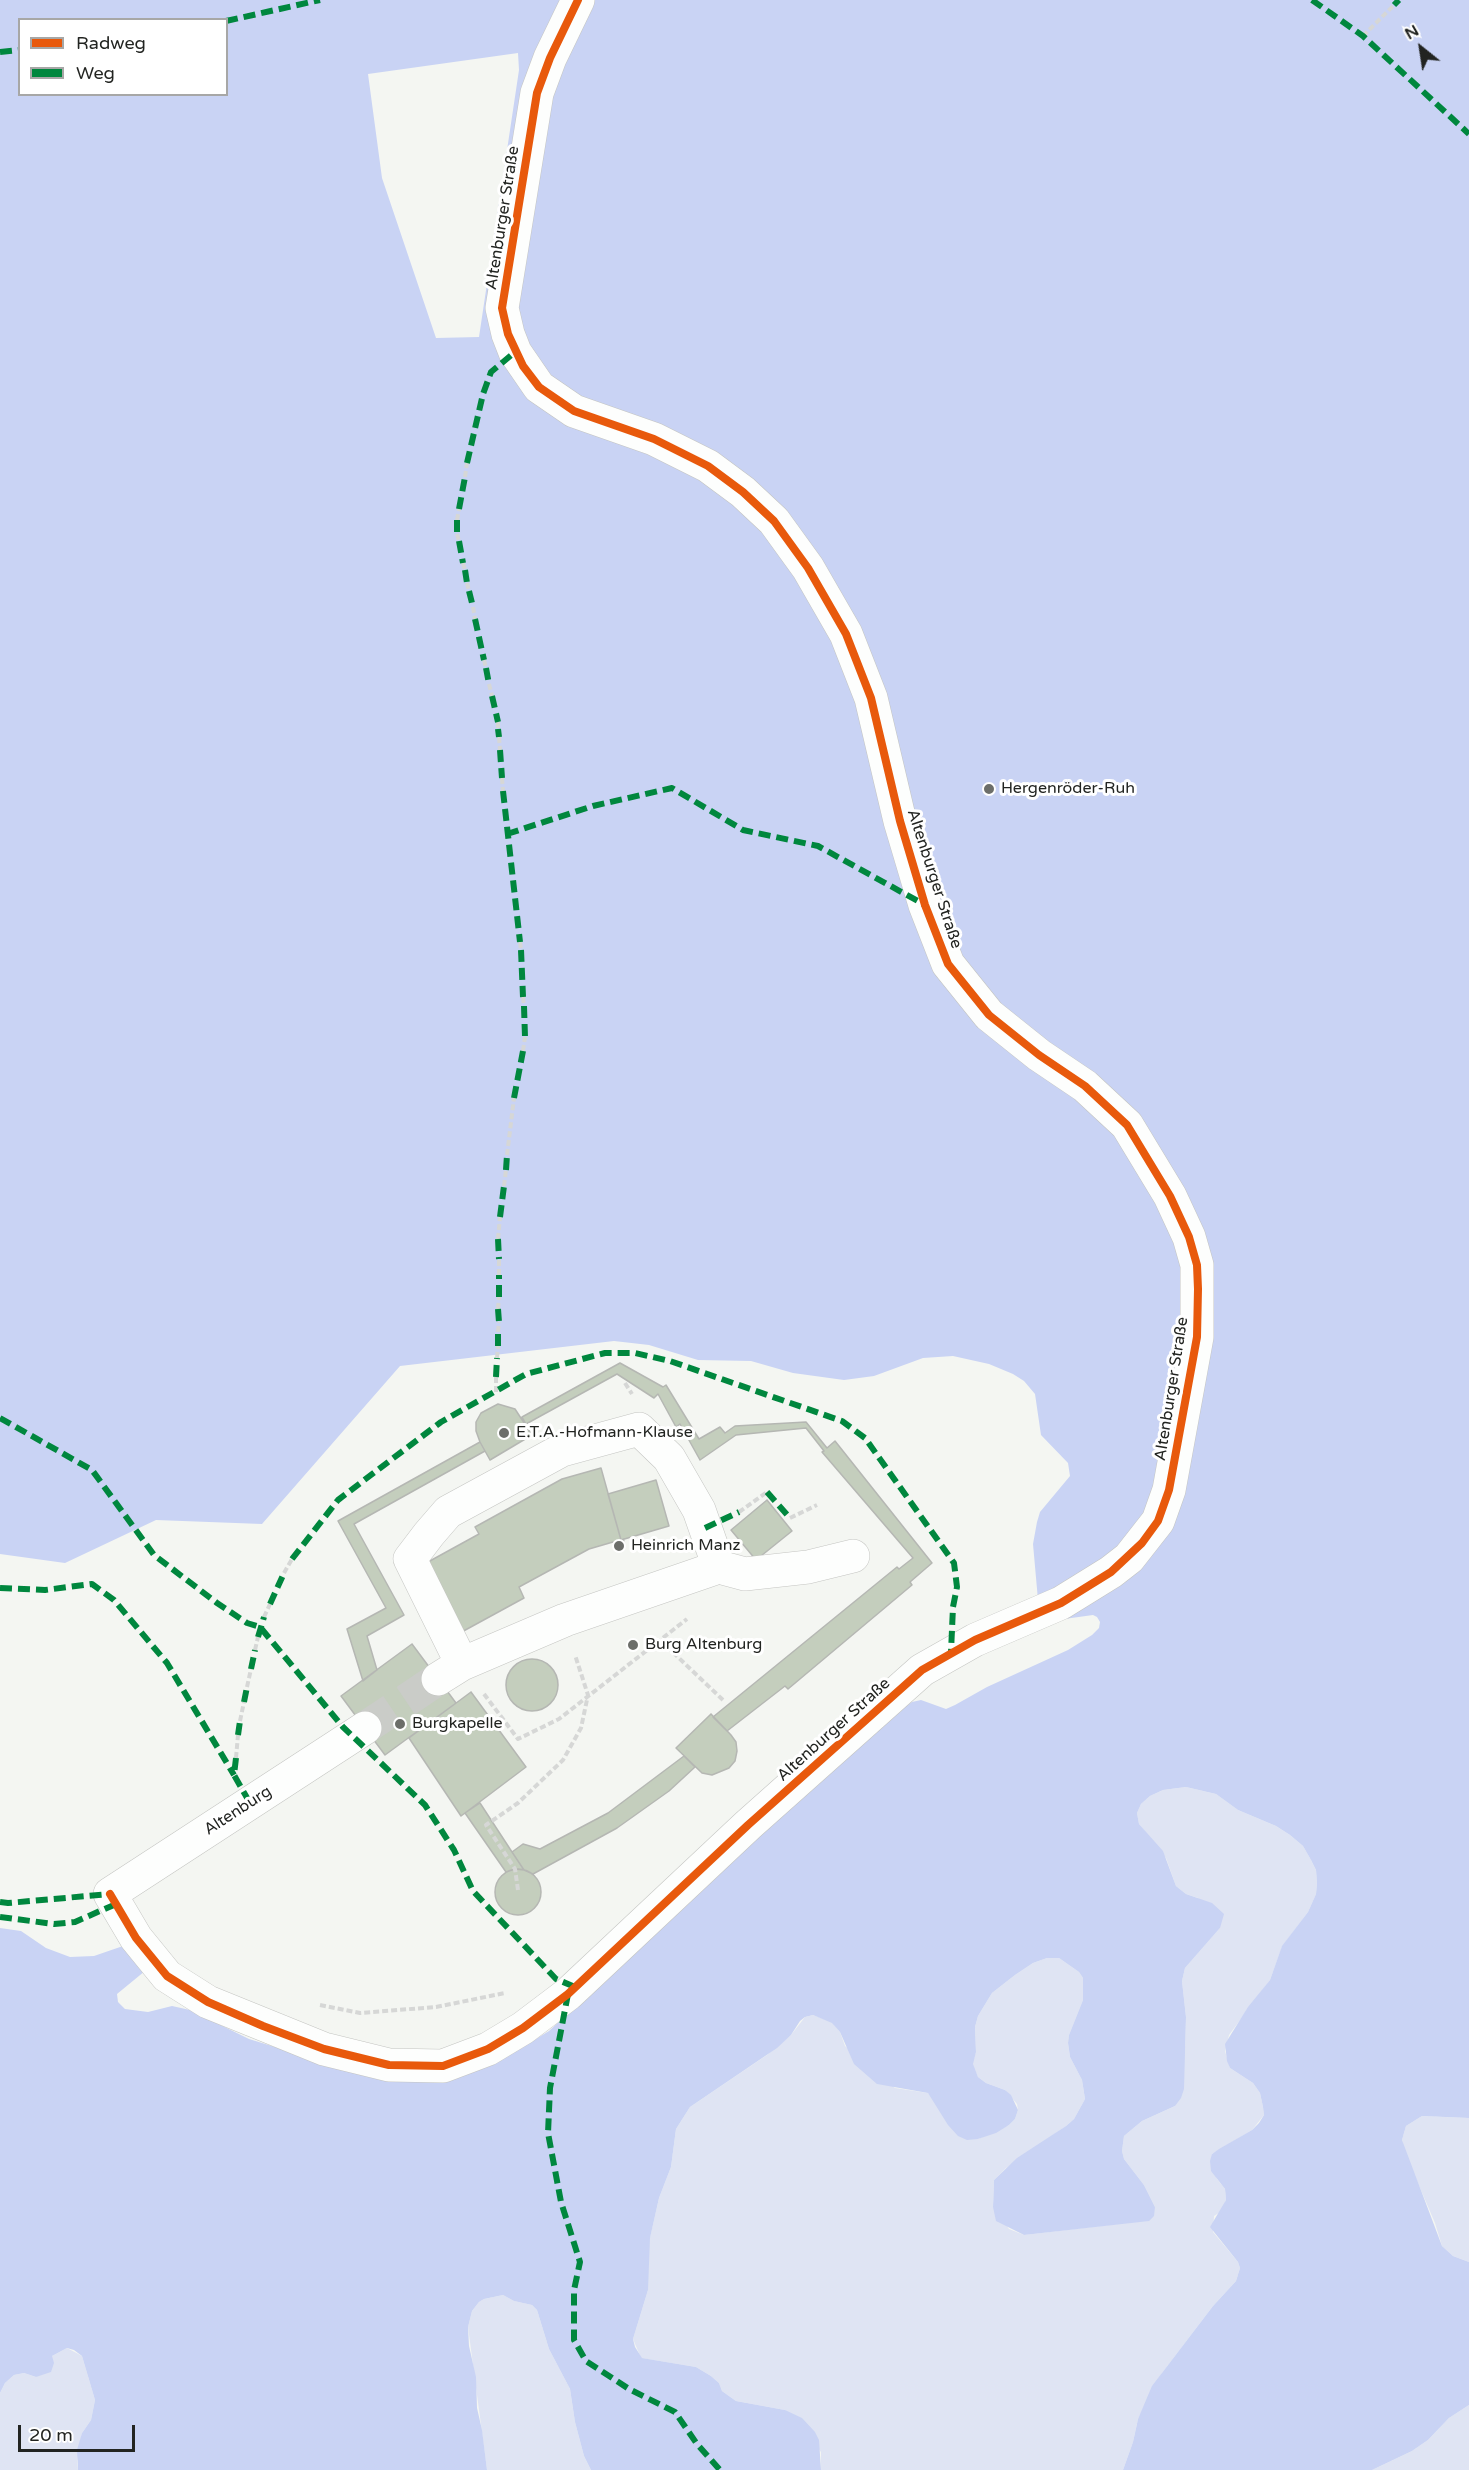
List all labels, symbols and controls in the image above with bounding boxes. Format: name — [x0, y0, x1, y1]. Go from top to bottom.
legend — [18, 18, 228, 96]
north arrow — [1391, 18, 1451, 78]
text: N — [1401, 21, 1423, 44]
text: Radweg — [76, 32, 146, 54]
text: Weg — [76, 62, 115, 84]
street label: Altenburger Straße — [482, 145, 524, 291]
place label: Hergenröder-Ruh — [1001, 779, 1135, 799]
marker: Hergenröder-Ruh — [982, 782, 996, 796]
street label: Altenburger Straße — [902, 807, 966, 951]
street label: Altenburger Straße — [1151, 1316, 1193, 1462]
place label: E.T.A.-Hofmann-Klause — [516, 1423, 693, 1443]
marker: E.T.A.-Hofmann-Klause — [497, 1426, 511, 1440]
place label: Heinrich Manz — [631, 1536, 740, 1556]
marker: Heinrich Manz — [612, 1539, 626, 1553]
place label: Burg Altenburg — [645, 1635, 762, 1655]
marker: Burg Altenburg — [626, 1638, 640, 1652]
street label: Altenburger Straße — [774, 1674, 894, 1786]
place label: Burgkapelle — [412, 1714, 502, 1734]
marker: Burgkapelle — [393, 1717, 407, 1731]
street label: Altenburg — [201, 1782, 275, 1840]
scale bar — [21, 2413, 138, 2451]
text: 20 m — [29, 2424, 73, 2446]

